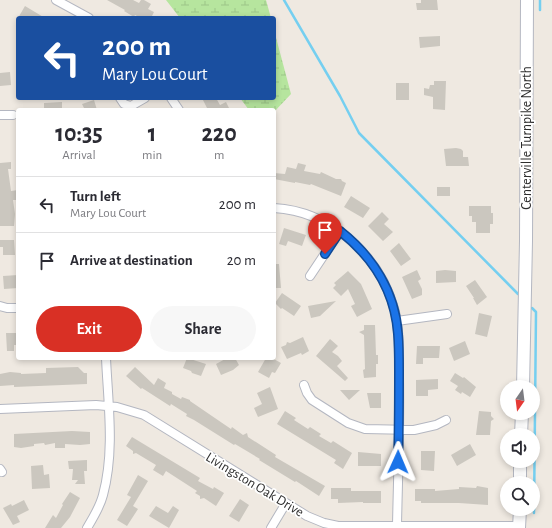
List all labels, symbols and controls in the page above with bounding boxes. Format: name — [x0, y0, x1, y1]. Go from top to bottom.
icon: left — [36, 32, 88, 84]
text: 200 m — [102, 33, 171, 61]
text: Mary Lou Court — [102, 66, 207, 84]
street label: Centerville Turnpike North — [520, 66, 534, 210]
text: 10:35 — [55, 122, 103, 146]
text: 1 — [148, 122, 156, 146]
text: 220 — [202, 122, 237, 146]
text: Arrival — [62, 149, 96, 162]
text: min — [142, 149, 162, 162]
text: m — [214, 149, 224, 162]
text: Turn left — [70, 189, 121, 204]
icon: left — [36, 194, 58, 216]
text: 200 m — [219, 197, 256, 212]
text: Mary Lou Court — [70, 207, 146, 220]
pin — [308, 213, 342, 254]
icon: arrive — [314, 219, 336, 241]
icon: arrive — [36, 250, 58, 272]
text: Arrive at destination — [70, 253, 193, 268]
text: 20 m — [227, 253, 256, 268]
button: Exit — [36, 306, 142, 352]
button: Share — [150, 306, 256, 352]
north arrow — [500, 380, 540, 420]
map controls — [500, 380, 540, 516]
button: sound — [500, 428, 540, 468]
position arrow — [377, 441, 419, 483]
street label: Livingston Oak Drive — [203, 450, 306, 520]
button: search — [500, 476, 540, 516]

